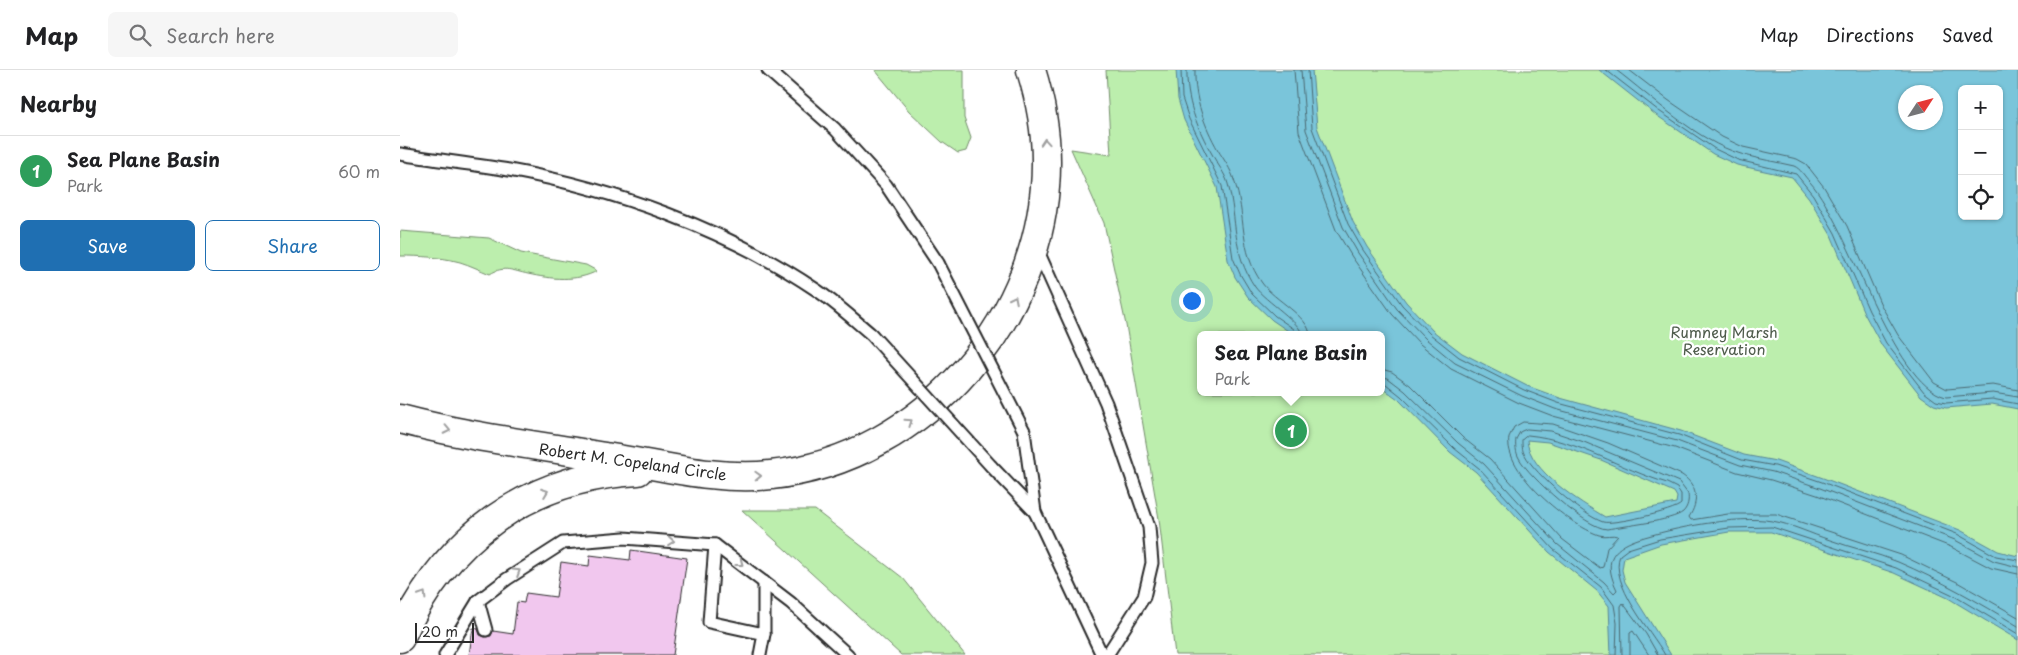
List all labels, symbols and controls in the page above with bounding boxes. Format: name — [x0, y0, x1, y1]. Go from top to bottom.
search box — [108, 12, 458, 57]
text: Map — [25, 17, 78, 53]
icon: search — [126, 21, 154, 49]
text: Search here — [166, 21, 275, 49]
text: Map — [1760, 21, 1798, 48]
text: Directions — [1826, 21, 1914, 48]
text: Saved — [1942, 21, 1993, 48]
north arrow — [1898, 85, 1943, 130]
map controls — [1958, 85, 2003, 220]
button: + — [1958, 85, 2003, 130]
text: Nearby — [20, 87, 97, 119]
button: − — [1958, 130, 2003, 175]
one-way arrow — [1039, 138, 1050, 146]
text: Sea Plane Basin — [67, 145, 220, 173]
text: 1 — [32, 159, 40, 183]
text: 60 m — [338, 159, 380, 183]
text: Park — [67, 173, 103, 197]
button: locate — [1958, 175, 2003, 220]
button: Save — [20, 220, 195, 271]
button: Share — [205, 220, 380, 271]
your location — [1179, 288, 1205, 314]
one-way arrow — [1008, 296, 1018, 305]
park label: Rumney Marsh Reservation — [1670, 320, 1778, 360]
popup — [1197, 331, 1385, 396]
text: Sea Plane Basin — [1215, 338, 1367, 366]
text: Park — [1215, 366, 1250, 390]
pin: 1 — [1275, 412, 1307, 450]
one-way arrow — [904, 419, 913, 428]
one-way arrow — [443, 425, 452, 435]
street label: Robert M. Copeland Circle — [538, 436, 728, 486]
one-way arrow — [755, 471, 763, 481]
one-way arrow — [540, 487, 549, 498]
one-way arrow — [667, 536, 675, 547]
one-way arrow — [734, 558, 743, 566]
one-way arrow — [512, 569, 521, 578]
one-way arrow — [417, 591, 427, 600]
scale bar — [415, 620, 474, 643]
text: 20 m — [422, 621, 458, 642]

